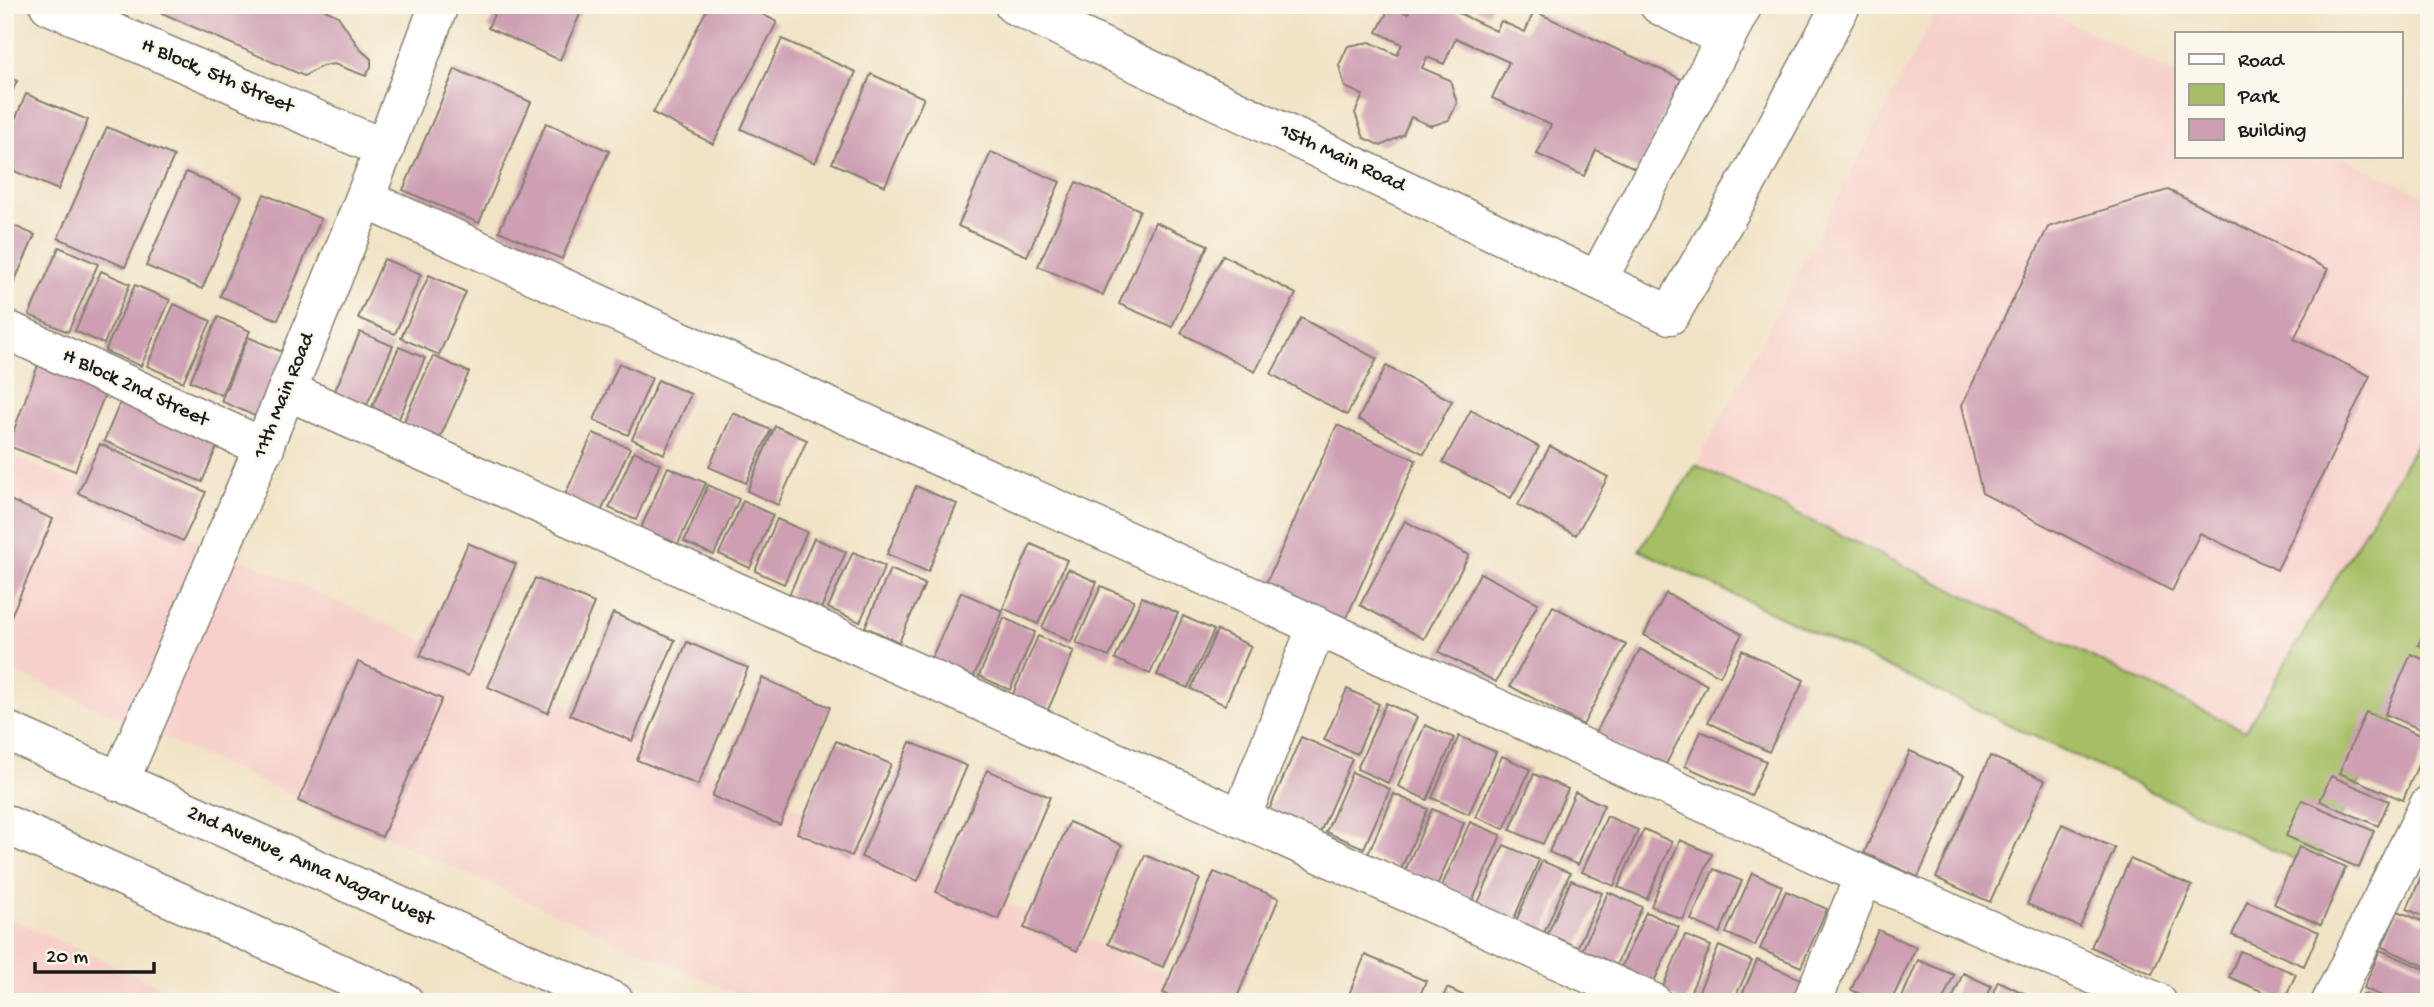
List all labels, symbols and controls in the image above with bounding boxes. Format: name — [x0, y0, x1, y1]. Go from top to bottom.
legend — [2175, 32, 2402, 158]
street label: H Block, 5th Street — [137, 34, 299, 121]
text: Road — [2238, 50, 2286, 75]
text: Park — [2237, 86, 2281, 111]
street label: 15th Main Road — [1274, 119, 1410, 200]
text: Building — [2237, 120, 2307, 145]
street label: 11th Main Road — [248, 328, 322, 463]
street label: H Block 2nd Street — [58, 344, 214, 435]
street label: 2nd Avenue, Anna Nagar West — [183, 801, 440, 934]
scale bar — [35, 930, 154, 974]
text: 20 m — [46, 946, 88, 971]

